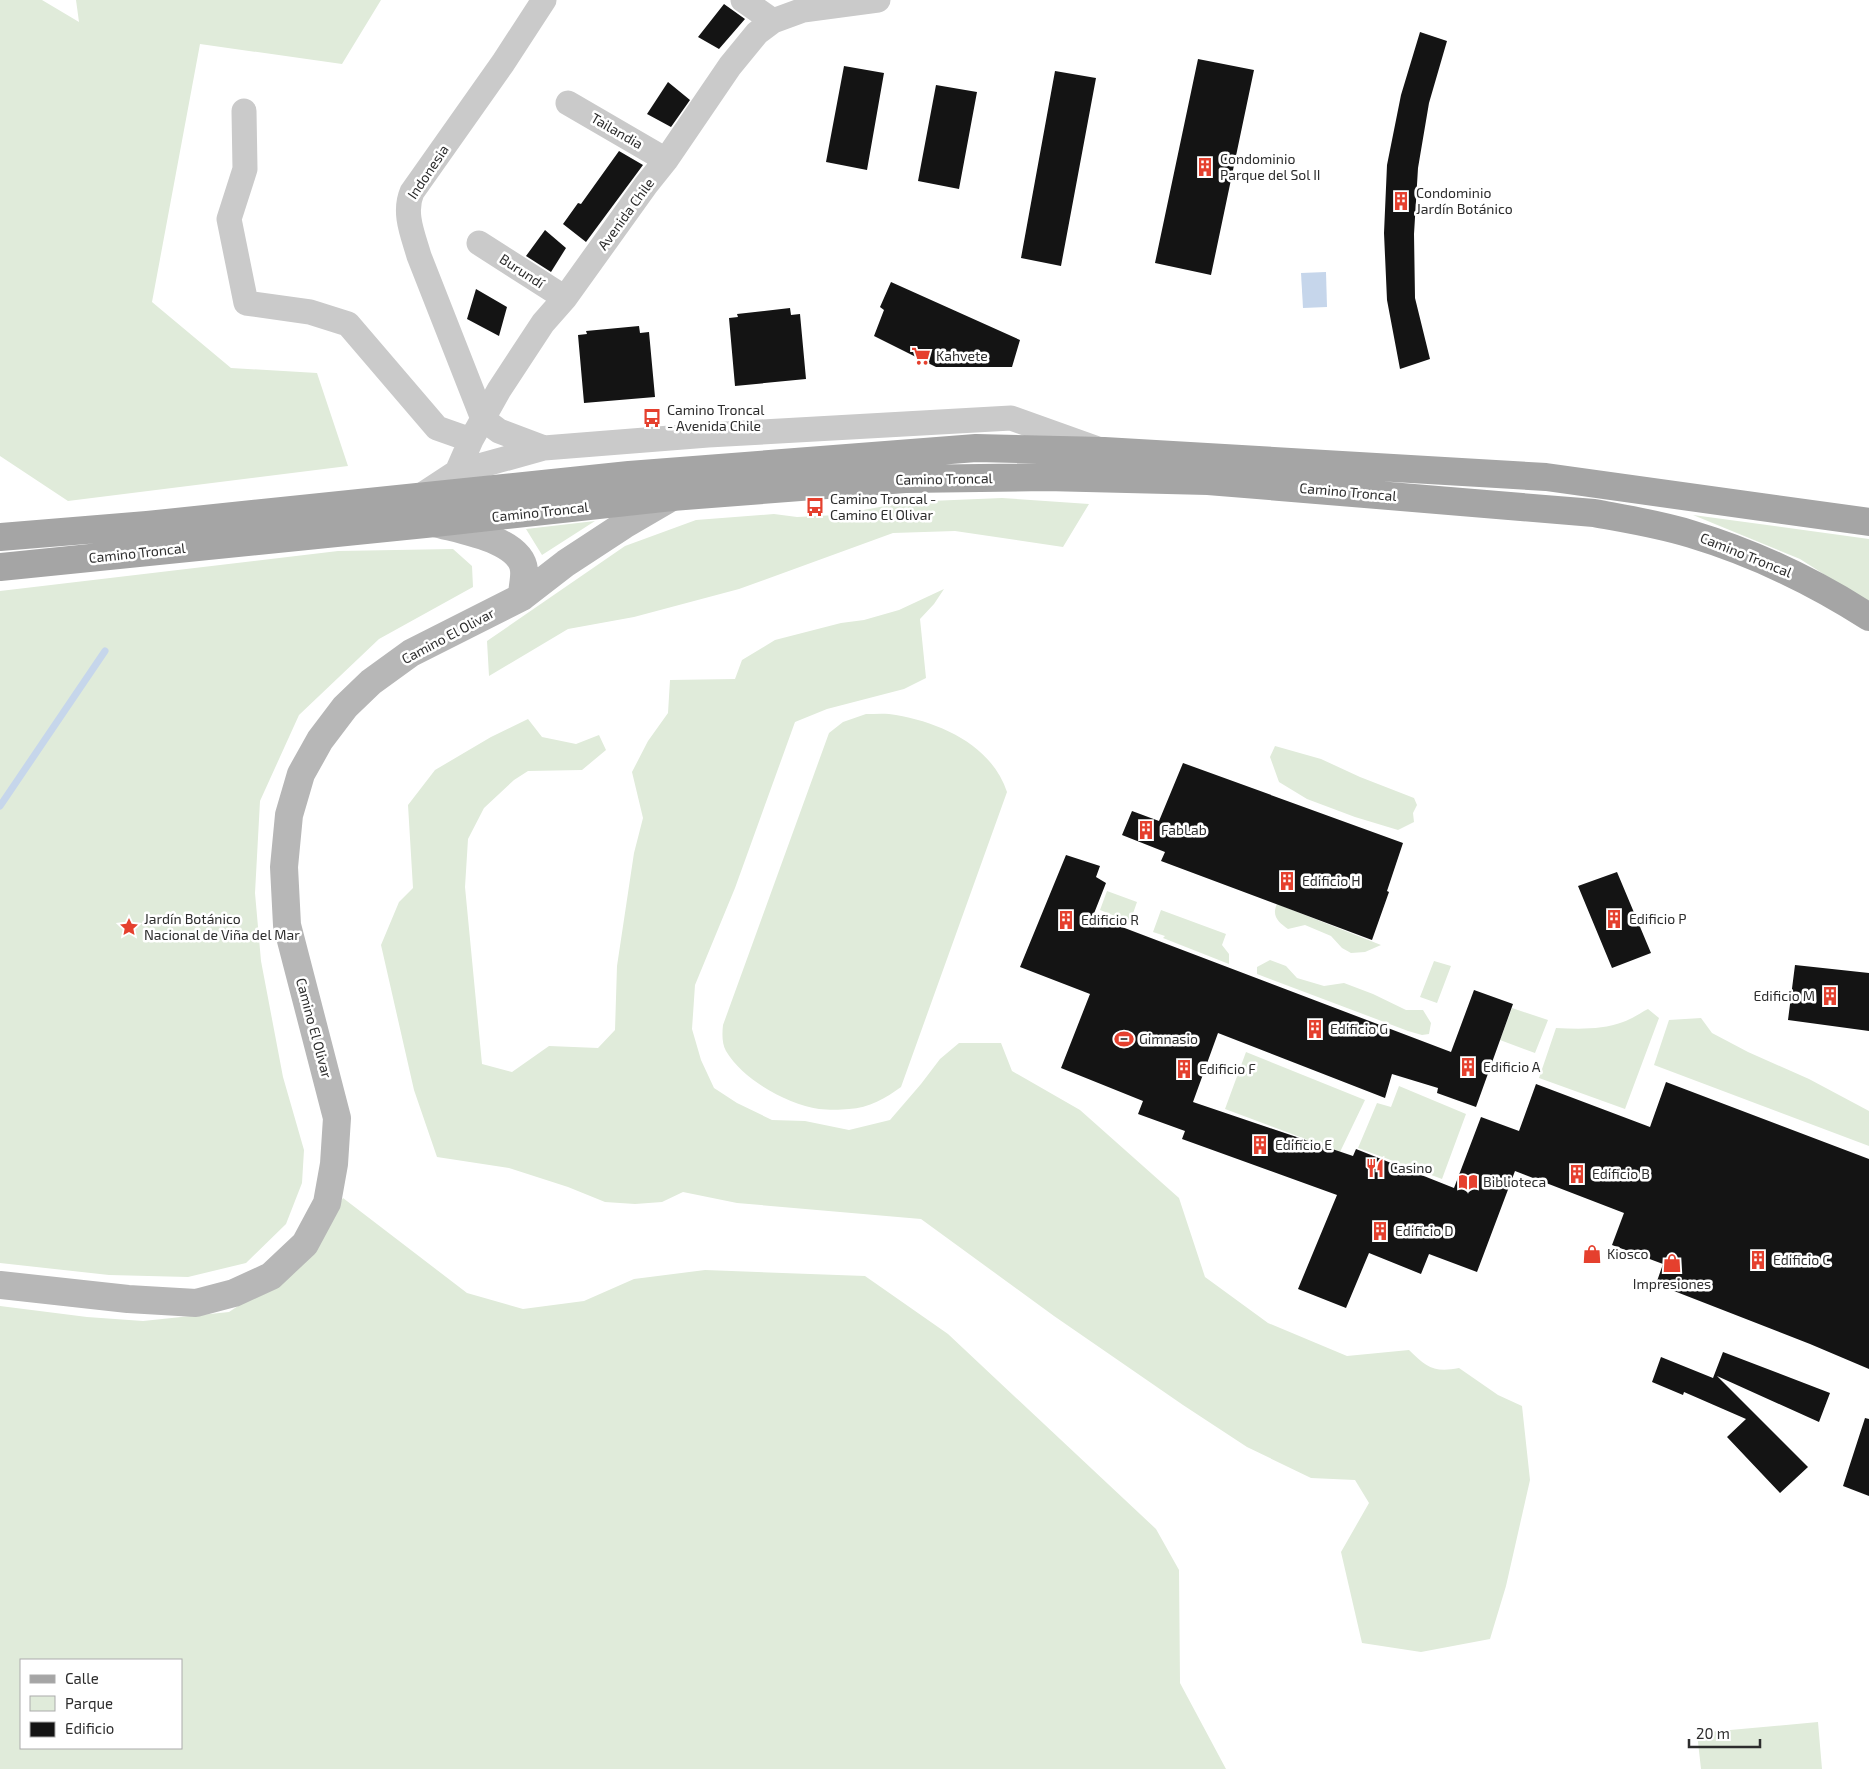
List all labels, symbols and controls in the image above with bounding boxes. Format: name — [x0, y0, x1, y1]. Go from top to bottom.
street label: Tailandia — [588, 109, 646, 152]
street label: Indonesia — [403, 141, 452, 202]
place label: Condominio Parque del Sol II — [1220, 150, 1321, 183]
building icon: Condominio Parque del Sol II — [1194, 156, 1216, 178]
street label: Avenida Chile — [594, 174, 657, 253]
place label: Condominio Jardín Botánico — [1416, 184, 1513, 217]
building icon: Condominio Jardín Botánico — [1390, 190, 1412, 212]
street label: Burundí — [497, 250, 548, 292]
supermarket icon: Kahvete — [910, 345, 932, 367]
place label: Kahvete — [936, 347, 988, 364]
place label: Camino Troncal - Avenida Chile — [667, 401, 765, 434]
bus stop icon: Camino Troncal - Avenida Chile — [641, 407, 663, 429]
street label: Camino Troncal — [895, 469, 994, 488]
street label: Camino Troncal — [1299, 479, 1398, 504]
place label: Camino Troncal - Camino El Olivar — [830, 490, 936, 523]
bus stop icon: Camino Troncal - Camino El Olivar — [804, 496, 826, 518]
street label: Camino Troncal — [491, 498, 590, 525]
street label: Camino Troncal — [1698, 528, 1795, 581]
street label: Camino Troncal — [88, 539, 187, 566]
street label: Camino El Olivar — [398, 604, 498, 667]
building icon: FabLab — [1135, 819, 1157, 841]
place label: FabLab — [1161, 821, 1207, 838]
building icon: Edificio H — [1276, 870, 1298, 892]
place label: Edificio H — [1302, 872, 1361, 889]
building icon: Edificio P — [1603, 908, 1625, 930]
building icon: Edificio R — [1055, 909, 1077, 931]
place label: Jardín Botánico Nacional de Viña del Mar — [144, 910, 300, 943]
place label: Edificio P — [1629, 910, 1686, 927]
place label: Edificio R — [1081, 911, 1139, 928]
place icon: Jardín Botánico Nacional de Viña del Mar — [118, 916, 140, 938]
street label: Camino El Olivar — [293, 976, 336, 1080]
building icon: Edificio M — [1819, 985, 1841, 1007]
place label: Edificio M — [1754, 987, 1815, 1004]
building icon: Edificio G — [1304, 1018, 1326, 1040]
place label: Edificio G — [1330, 1020, 1388, 1037]
sports icon: Gimnasio — [1113, 1028, 1135, 1050]
place label: Gimnasio — [1139, 1030, 1198, 1047]
building icon: Edificio A — [1457, 1056, 1479, 1078]
building icon: Edificio F — [1173, 1058, 1195, 1080]
place label: Edificio A — [1483, 1058, 1541, 1075]
place label: Edificio F — [1199, 1060, 1256, 1077]
building icon: Edificio E — [1249, 1134, 1271, 1156]
place label: Edificio E — [1275, 1136, 1332, 1153]
restaurant icon: Casino — [1364, 1157, 1386, 1179]
place label: Casino — [1390, 1159, 1432, 1176]
building icon: Edificio B — [1566, 1163, 1588, 1185]
place label: Edificio B — [1592, 1165, 1650, 1182]
library icon: Biblioteca — [1457, 1171, 1479, 1193]
place label: Biblioteca — [1483, 1173, 1546, 1190]
building icon: Edificio D — [1369, 1220, 1391, 1242]
place label: Edificio D — [1395, 1222, 1454, 1239]
shop icon: Kiosco — [1581, 1243, 1603, 1265]
place label: Kiosco — [1607, 1245, 1649, 1262]
building icon: Edificio C — [1747, 1249, 1769, 1271]
place label: Edificio C — [1773, 1251, 1830, 1268]
shop icon: Impresiones — [1661, 1252, 1683, 1274]
place label: Impresiones — [1633, 1275, 1711, 1292]
legend — [20, 1659, 182, 1749]
text: Calle — [65, 1669, 99, 1687]
text: Parque — [65, 1694, 113, 1712]
scale bar — [1689, 1716, 1760, 1748]
text: Edificio — [65, 1719, 114, 1737]
text: 20 m — [1696, 1724, 1730, 1742]

